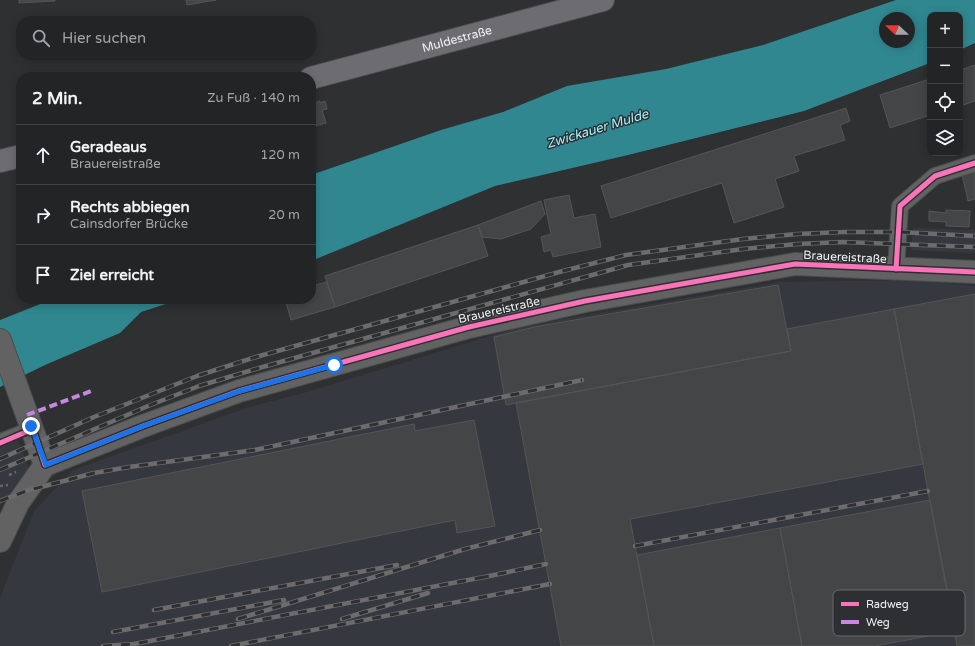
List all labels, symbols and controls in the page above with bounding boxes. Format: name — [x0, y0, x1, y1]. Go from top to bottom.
north arrow — [879, 12, 915, 48]
map controls — [927, 12, 963, 156]
button: + — [927, 12, 963, 48]
search box — [16, 16, 316, 60]
street label: Muldestraße — [420, 23, 494, 55]
icon: search — [30, 27, 52, 49]
text: Hier suchen — [62, 29, 146, 47]
button: − — [927, 48, 963, 84]
button: locate — [927, 84, 963, 120]
text: 2 Min. — [32, 88, 82, 109]
text: Zu Fuß · 140 m — [207, 90, 300, 106]
water label: Zwickauer Mulde — [544, 106, 651, 152]
button: layers — [927, 120, 963, 156]
text: Geradeaus — [70, 138, 147, 156]
icon: ahead — [32, 144, 54, 166]
text: 120 m — [260, 147, 300, 163]
text: Brauereistraße — [70, 156, 161, 172]
text: Rechts abbiegen — [70, 198, 190, 216]
icon: right — [32, 204, 54, 226]
text: 20 m — [268, 207, 300, 223]
text: Cainsdorfer Brücke — [70, 216, 188, 232]
street label: Brauereistraße — [803, 248, 887, 266]
icon: arrive — [32, 264, 54, 286]
text: Ziel erreicht — [70, 266, 154, 284]
street label: Brauereistraße — [457, 294, 541, 326]
route start — [325, 356, 343, 374]
route end — [22, 417, 40, 435]
legend — [833, 590, 965, 636]
text: Radweg — [866, 598, 909, 611]
text: Weg — [866, 616, 890, 629]

